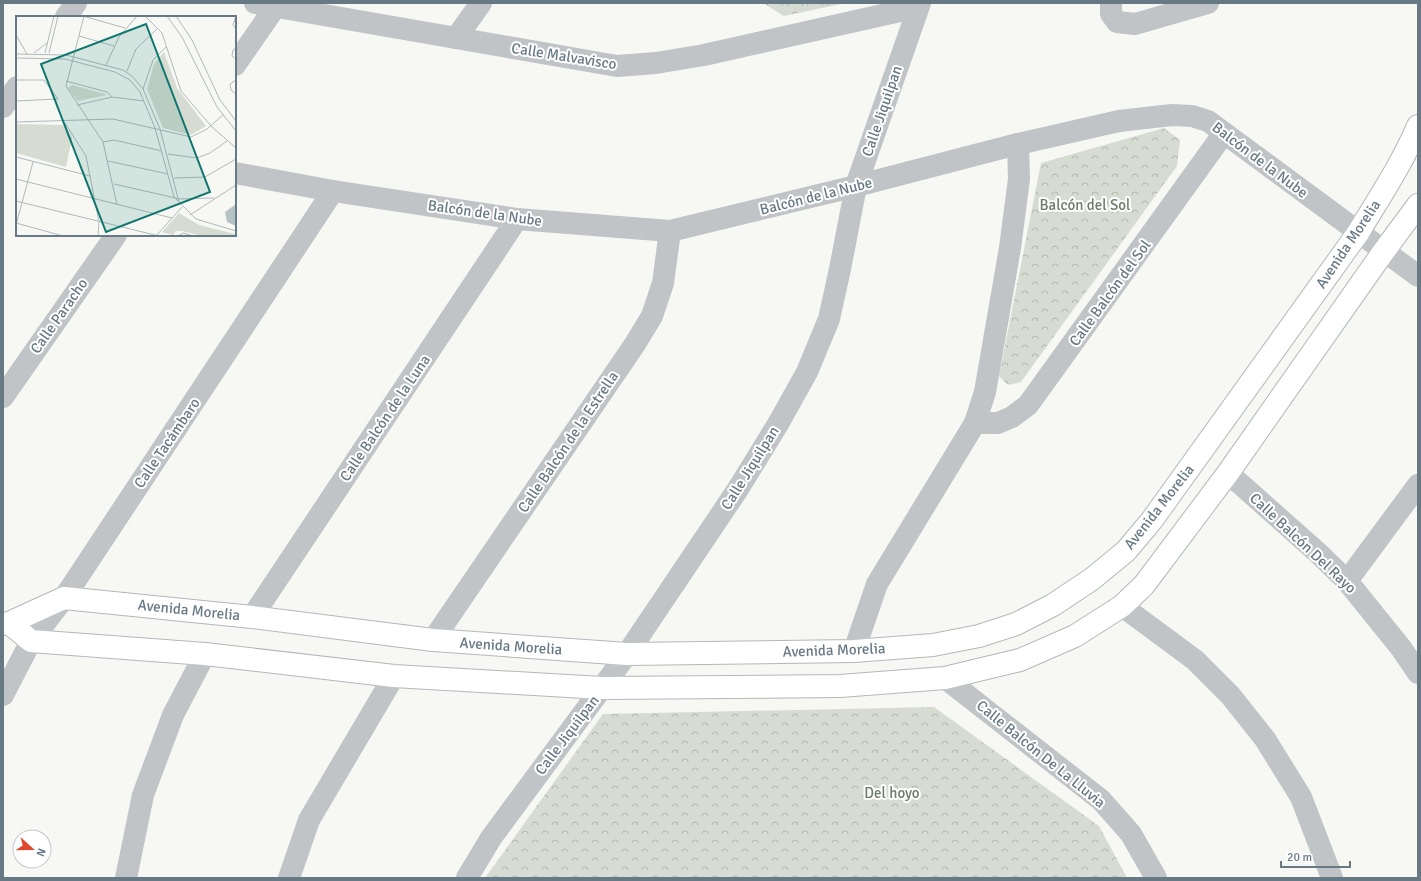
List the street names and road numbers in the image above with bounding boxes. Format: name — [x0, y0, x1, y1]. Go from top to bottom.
street label: Calle Malvavisco — [510, 39, 618, 73]
street label: Calle Jiquilpan — [858, 63, 906, 159]
street label: Balcón de la Nube — [1209, 118, 1311, 202]
street label: Balcón de la Nube — [758, 173, 874, 219]
street label: Balcón de la Nube — [427, 196, 543, 230]
street label: Avenida Morelia — [1312, 196, 1384, 292]
street label: Calle Balcón del Sol — [1065, 236, 1155, 350]
street label: Calle Paracho — [26, 275, 92, 357]
street label: Calle Balcón de la Luna — [336, 351, 434, 485]
street label: Calle Balcón de la Estrella — [514, 368, 622, 516]
street label: Calle Tacámbaro — [130, 394, 204, 492]
street label: Calle Jiquilpan — [717, 423, 783, 513]
street label: Avenida Morelia — [1120, 461, 1198, 553]
street label: Calle Balcón Del Rayo — [1246, 489, 1360, 597]
street label: Avenida Morelia — [137, 596, 241, 624]
street label: Avenida Morelia — [459, 633, 563, 659]
street label: Avenida Morelia — [782, 639, 886, 661]
street label: Calle Jiquilpan — [531, 692, 603, 778]
street label: Calle Balcón De La Lluvia — [973, 696, 1109, 812]

